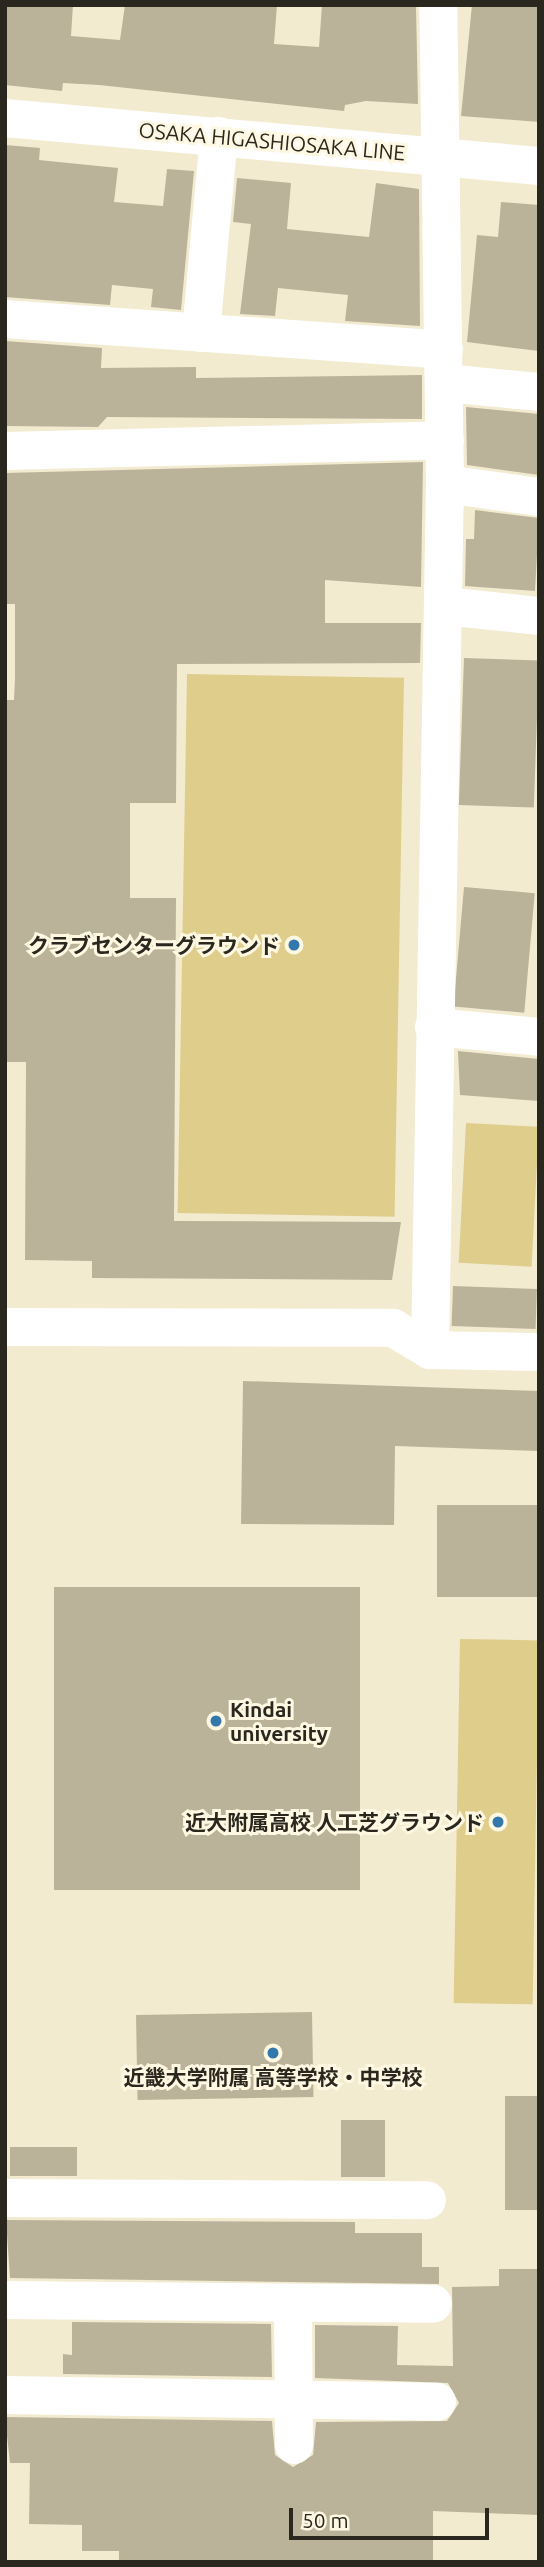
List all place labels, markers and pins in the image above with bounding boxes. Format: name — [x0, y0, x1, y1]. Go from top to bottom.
place label: クラブセンターグラウンド — [28, 932, 280, 958]
marker: クラブセンターグラウンド — [286, 937, 302, 953]
place label: Kindai university — [230, 1696, 328, 1746]
marker: Kindai university — [208, 1713, 224, 1729]
place label: 近大附属高校 人工芝グラウンド — [185, 1809, 484, 1835]
marker: 近大附属高校 人工芝グラウンド — [490, 1814, 506, 1830]
marker: 近畿大学附属 高等学校・中学校 — [265, 2045, 281, 2061]
place label: 近畿大学附属 高等学校・中学校 — [124, 2064, 422, 2090]

